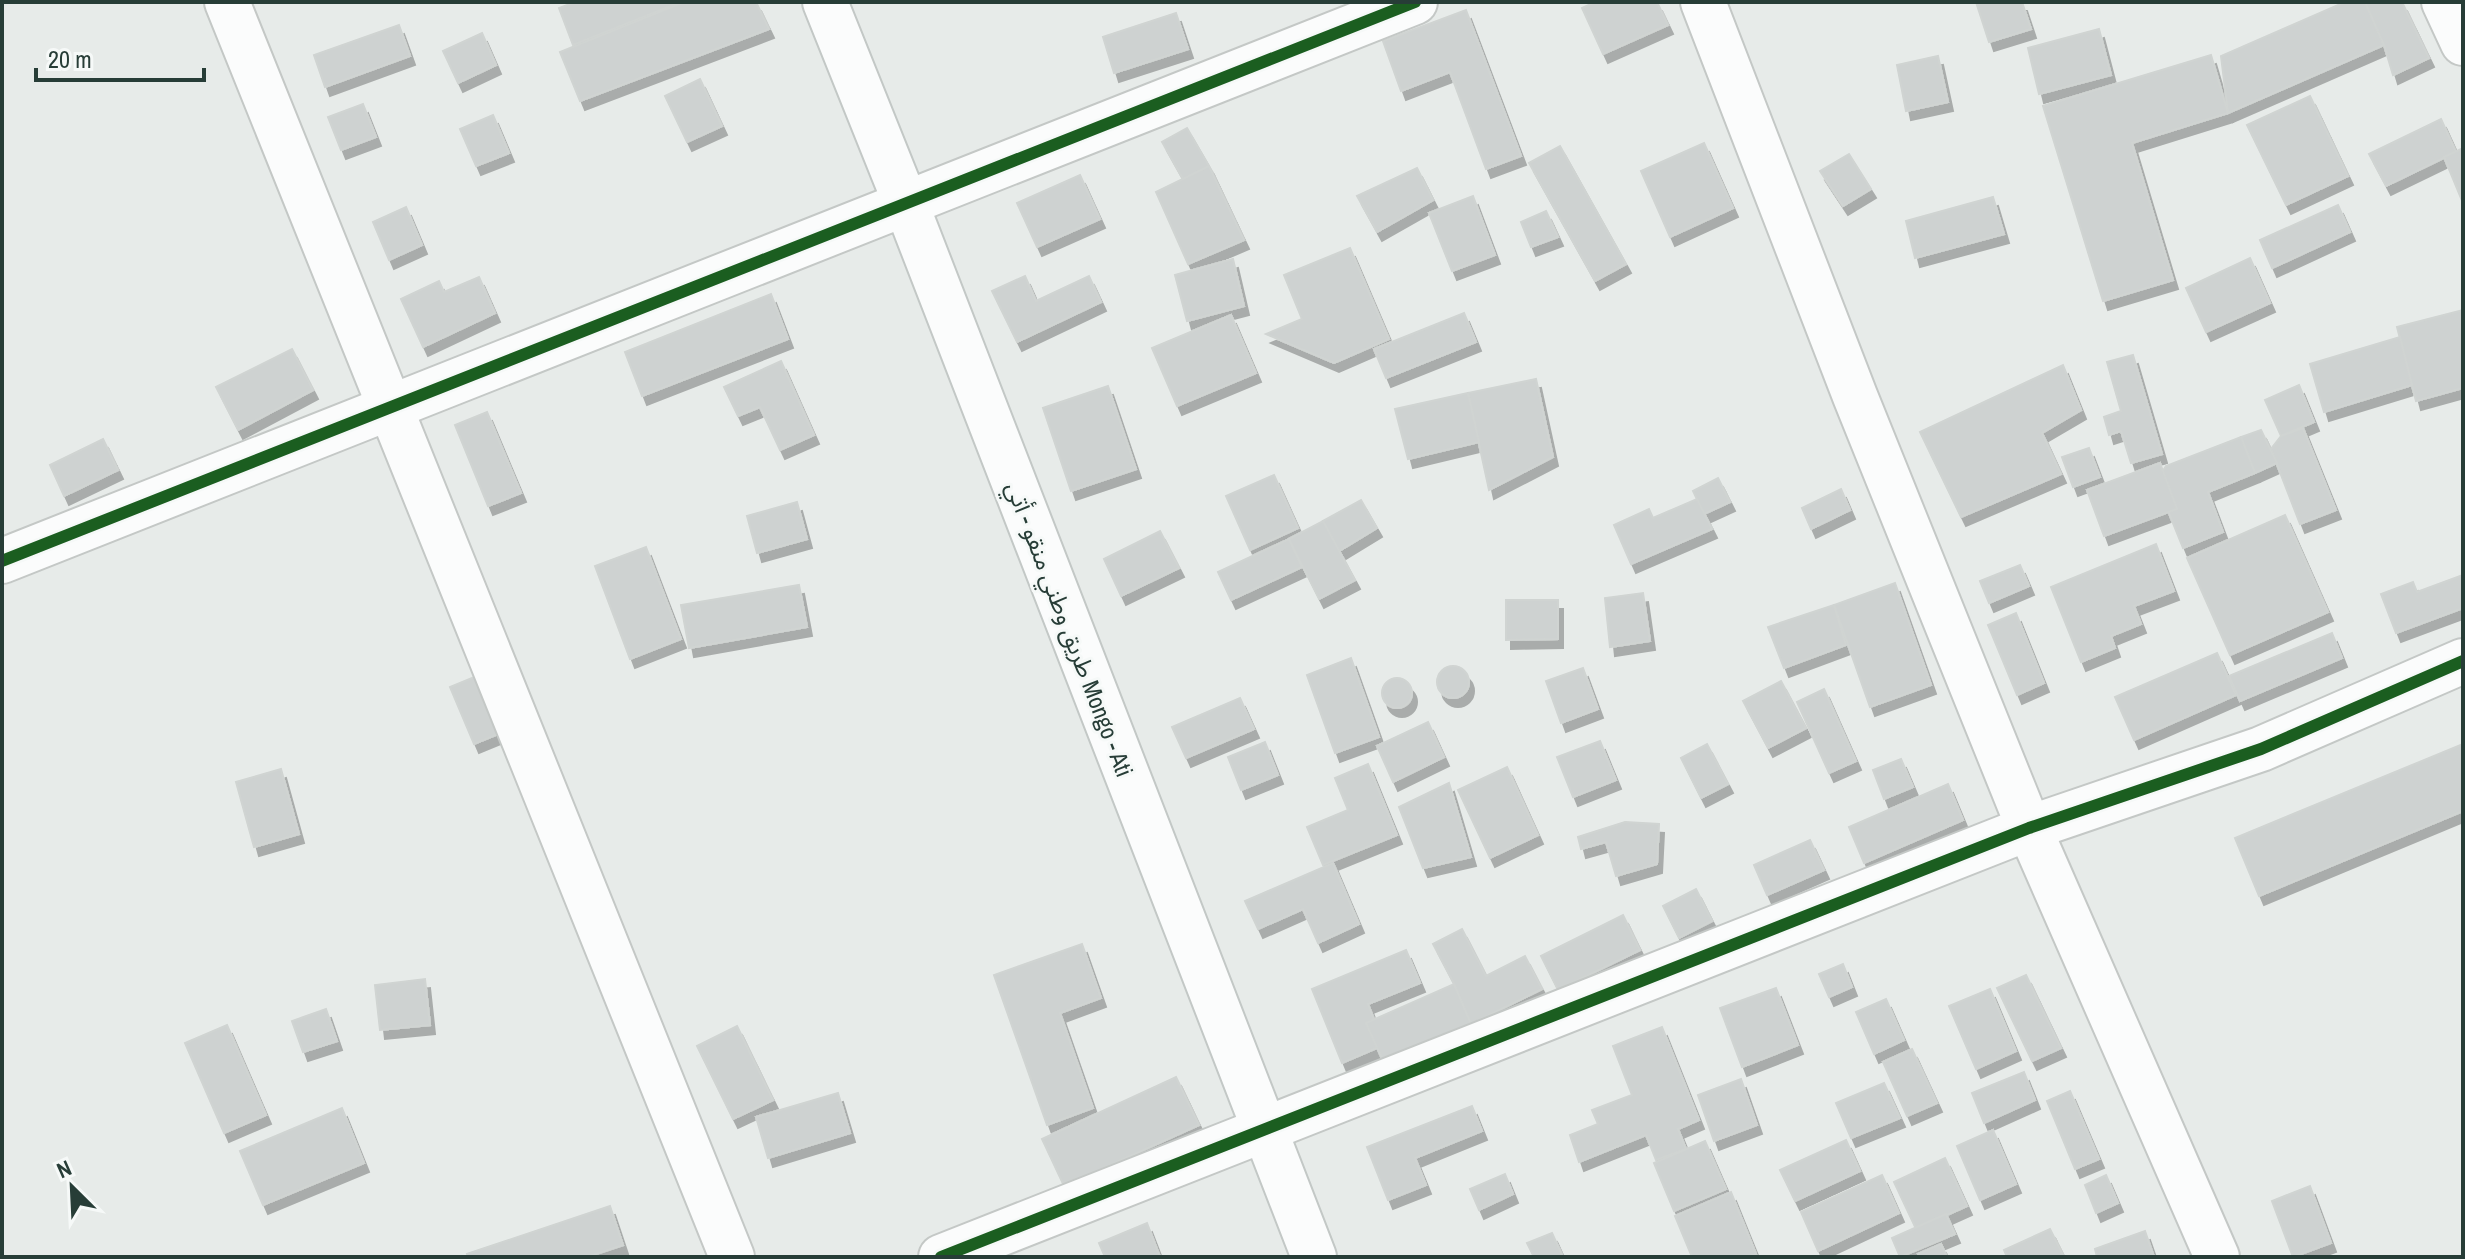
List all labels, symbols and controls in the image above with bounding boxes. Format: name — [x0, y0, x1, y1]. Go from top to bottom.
scale bar — [36, 32, 204, 82]
text: 20 m — [48, 43, 92, 75]
street label: طريق وطني منقو - أتي Mongo - Ati — [996, 477, 1141, 782]
north arrow — [32, 1147, 112, 1227]
text: N — [52, 1152, 76, 1185]

